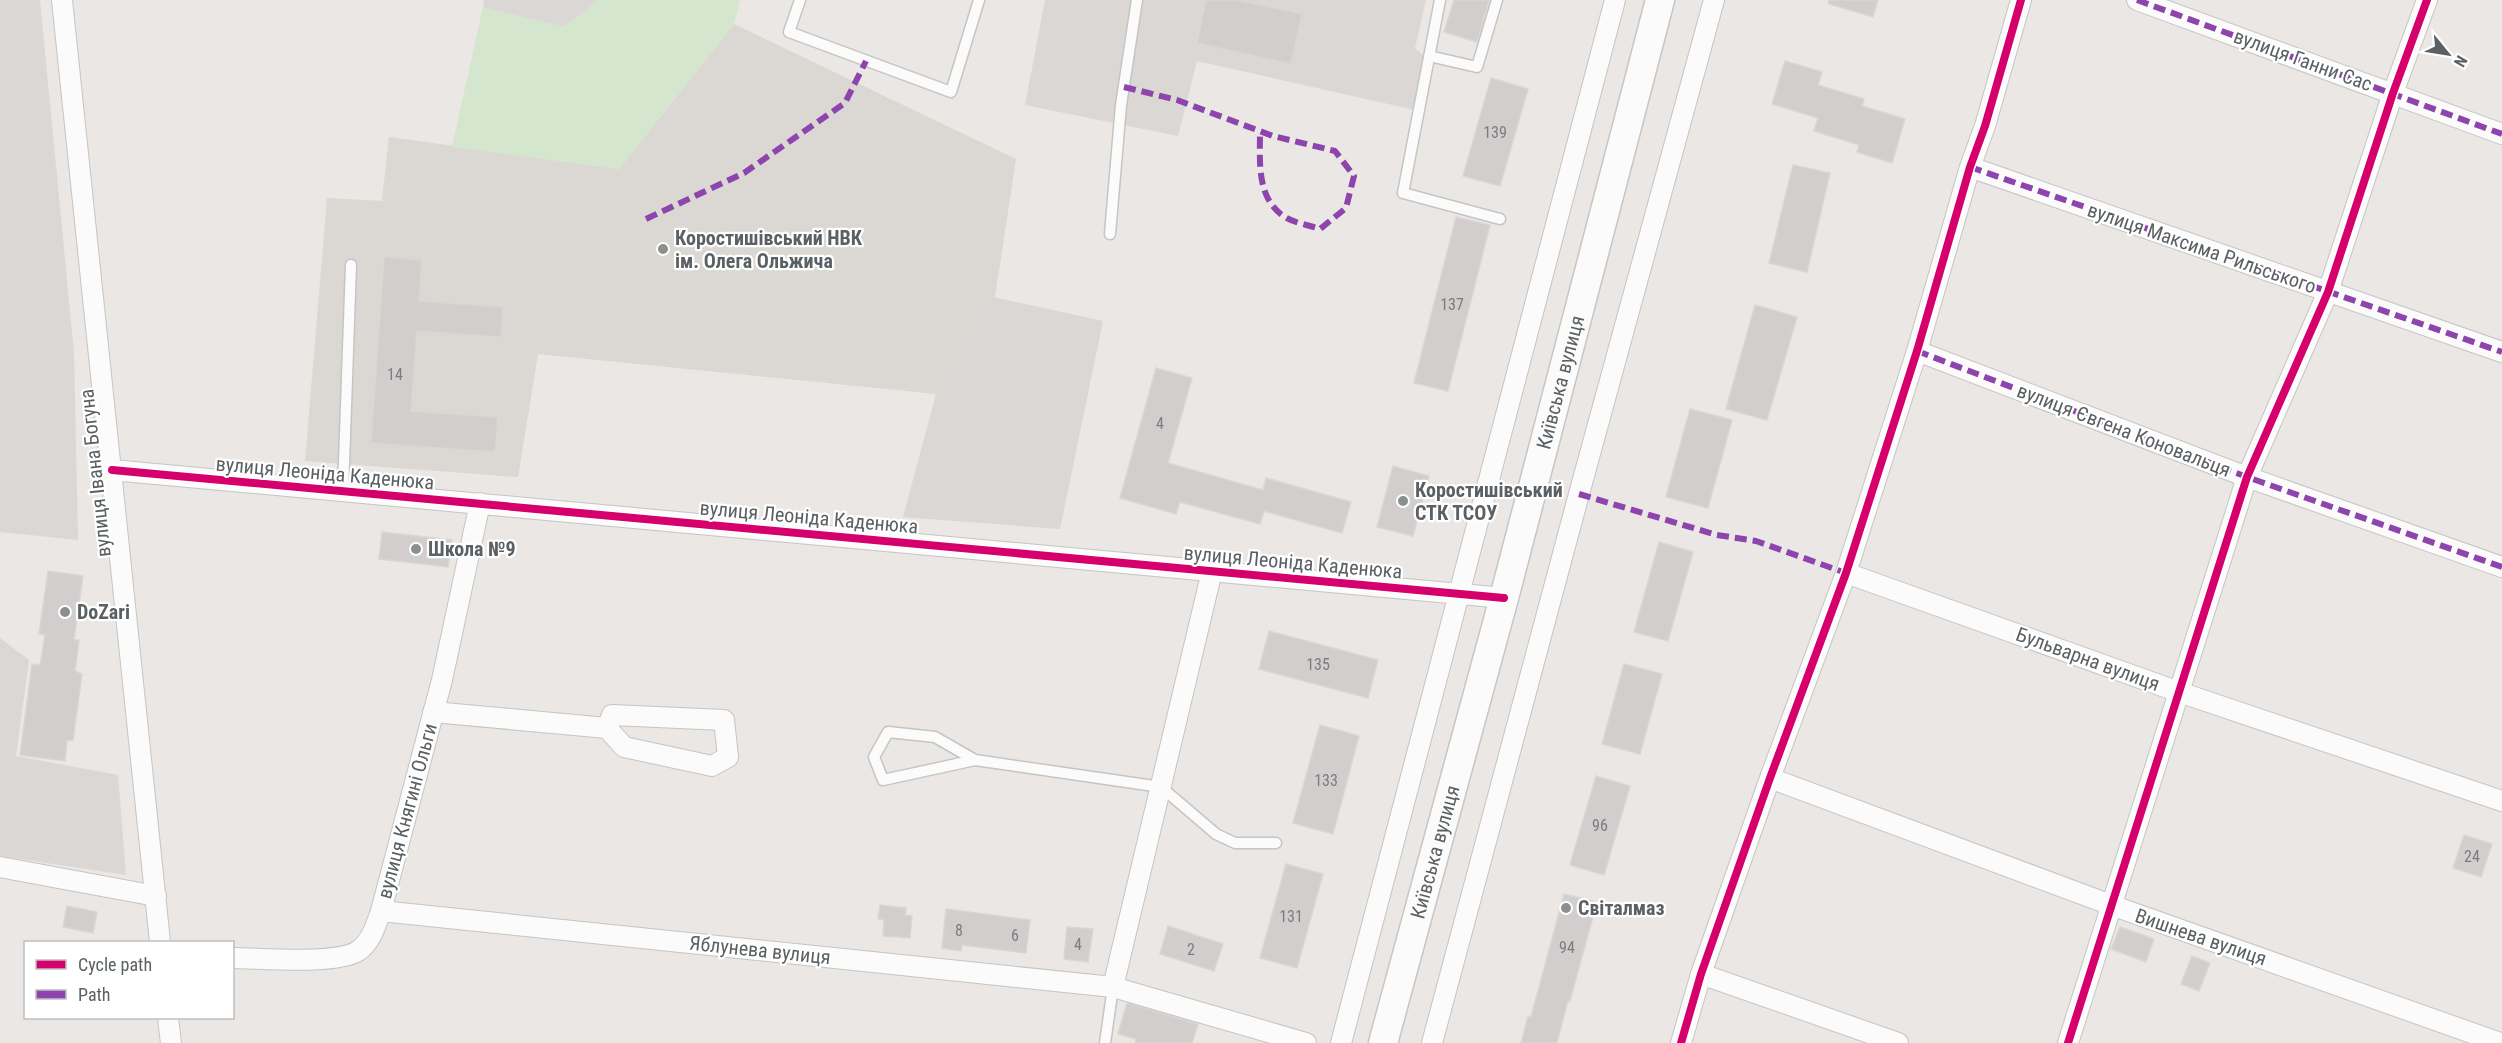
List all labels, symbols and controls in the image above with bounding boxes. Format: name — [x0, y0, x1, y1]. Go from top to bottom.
street label: вулиця Ганни Сас — [2230, 24, 2376, 96]
north arrow — [2418, 24, 2478, 84]
text: N — [2450, 52, 2471, 70]
house number: 139 — [1483, 123, 1507, 142]
street label: вулиця Максима Рильського — [2084, 198, 2320, 298]
place label: Коростишівський НВК ім. Олега Ольжича — [675, 226, 863, 273]
marker: Коростишівський НВК ім. Олега Ольжича — [656, 242, 670, 256]
house number: 137 — [1440, 295, 1464, 314]
street label: Київська вулиця — [1531, 313, 1589, 452]
house number: 14 — [387, 365, 403, 384]
street label: вулиця Євгена Коновальця — [2014, 378, 2234, 482]
street label: вулиця Івана Богуна — [74, 388, 116, 558]
house number: 4 — [1156, 414, 1164, 433]
street label: вулиця Леоніда Каденюка — [215, 452, 435, 494]
place label: Коростишівський СТК ТСОУ — [1415, 478, 1563, 525]
marker: Коростишівський СТК ТСОУ — [1396, 494, 1410, 508]
street label: вулиця Леоніда Каденюка — [699, 496, 919, 538]
place label: Школа №9 — [428, 537, 516, 561]
street label: вулиця Леоніда Каденюка — [1183, 541, 1403, 583]
marker: Школа №9 — [409, 542, 423, 556]
place label: DoZari — [77, 600, 130, 624]
marker: DoZari — [58, 605, 72, 619]
street label: Бульварна вулиця — [2013, 622, 2163, 696]
house number: 135 — [1306, 655, 1330, 674]
street label: вулиця Княгині Ольги — [372, 721, 442, 901]
house number: 133 — [1314, 771, 1338, 790]
street label: Київська вулиця — [1405, 783, 1465, 921]
house number: 96 — [1592, 816, 1608, 835]
house number: 24 — [2464, 847, 2480, 866]
place label: Світалмаз — [1578, 896, 1665, 920]
marker: Світалмаз — [1559, 901, 1573, 915]
street label: Вишнева вулиця — [2132, 903, 2270, 971]
house number: 131 — [1279, 907, 1303, 926]
house number: 8 — [955, 921, 963, 940]
house number: 6 — [1011, 926, 1019, 945]
street label: Яблунева вулиця — [688, 931, 832, 969]
house number: 4 — [1074, 935, 1082, 954]
house number: 94 — [1559, 938, 1575, 957]
house number: 2 — [1187, 940, 1195, 959]
legend — [24, 941, 234, 1019]
text: Cycle path — [78, 954, 152, 975]
text: Path — [78, 984, 111, 1005]

